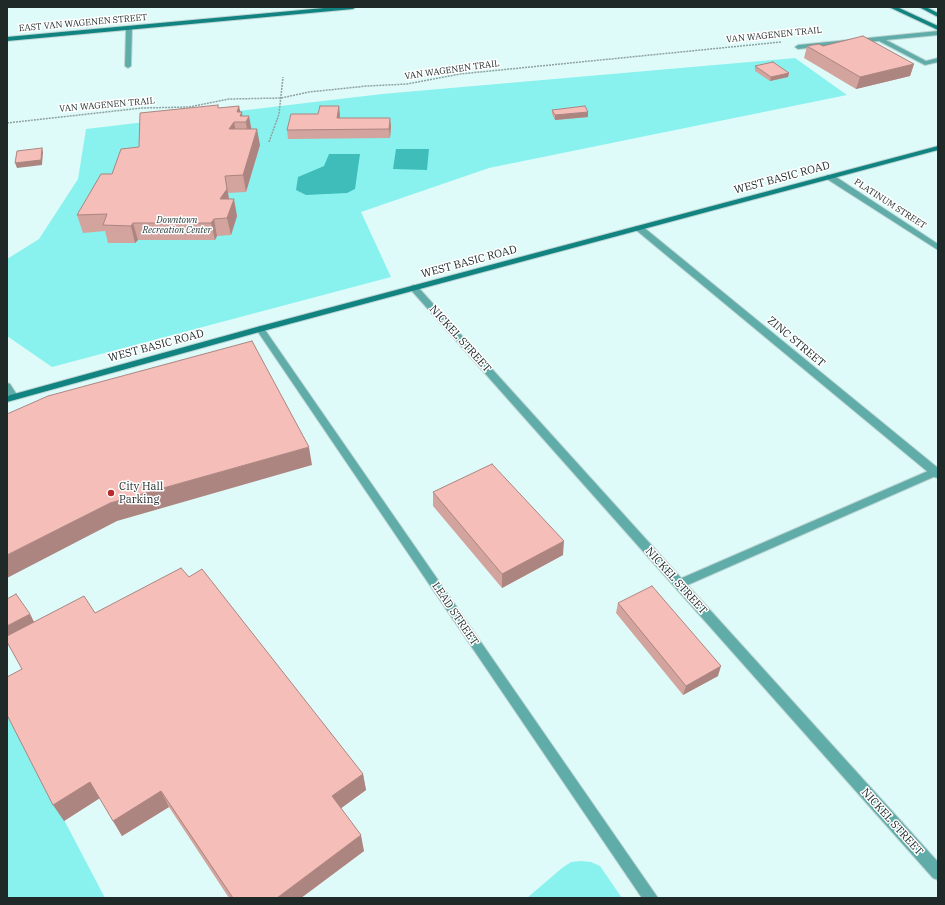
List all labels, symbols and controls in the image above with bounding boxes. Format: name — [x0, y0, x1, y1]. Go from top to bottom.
street label: EAST VAN WAGENEN STREET — [18, 12, 148, 34]
street label: VAN WAGENEN TRAIL — [726, 25, 822, 45]
street label: VAN WAGENEN TRAIL — [404, 58, 500, 82]
street label: VAN WAGENEN TRAIL — [59, 95, 155, 115]
street label: WEST BASIC ROAD — [733, 159, 831, 197]
street label: PLATINUM STREET — [852, 177, 928, 231]
park label: Downtown Recreation Center — [143, 215, 211, 236]
street label: WEST BASIC ROAD — [420, 243, 518, 281]
street label: NICKEL STREET — [426, 303, 494, 375]
street label: ZINC STREET — [764, 314, 828, 370]
street label: WEST BASIC ROAD — [107, 327, 205, 365]
place label: City Hall Parking — [119, 480, 163, 506]
marker: City Hall Parking — [106, 488, 116, 498]
street label: NICKEL STREET — [642, 545, 710, 617]
street label: LEAD STREET — [429, 580, 481, 648]
street label: NICKEL STREET — [858, 786, 926, 858]

